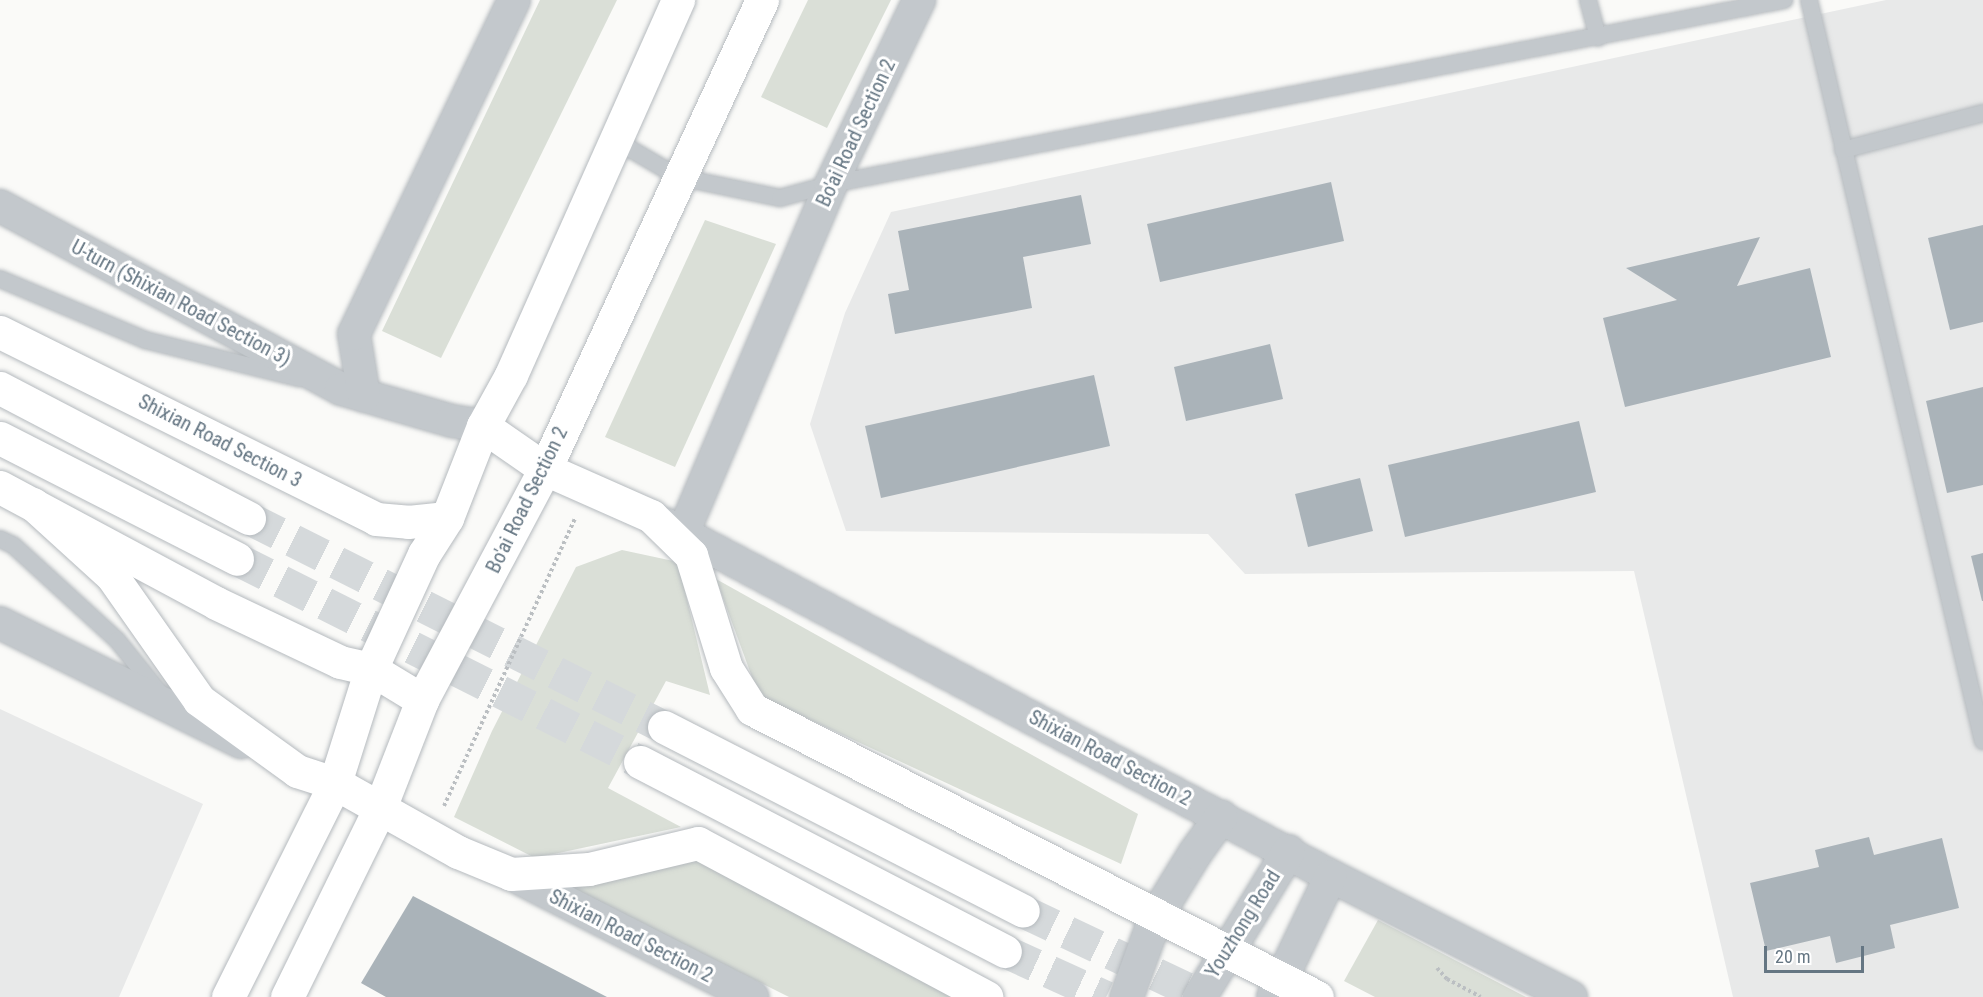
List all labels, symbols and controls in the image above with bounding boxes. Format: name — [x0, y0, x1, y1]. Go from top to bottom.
street label: Bo'ai Road Section 2 — [811, 56, 901, 210]
street label: U-turn (Shixian Road Section 3) — [67, 235, 295, 371]
street label: Shixian Road Section 3 — [134, 389, 306, 493]
street label: Bo'ai Road Section 2 — [481, 423, 573, 577]
street label: Shixian Road Section 2 — [1025, 705, 1195, 811]
street label: Youzhong Road — [1200, 866, 1286, 982]
street label: Shixian Road Section 2 — [545, 884, 717, 988]
scale bar — [1767, 934, 1868, 972]
text: 20 m — [1775, 946, 1810, 967]

